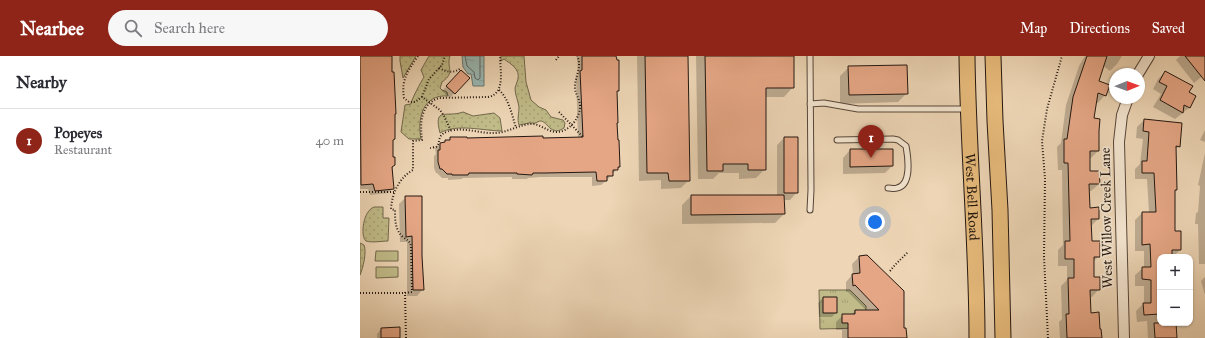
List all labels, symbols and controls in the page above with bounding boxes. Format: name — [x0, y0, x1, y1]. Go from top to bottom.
search box — [108, 10, 388, 46]
text: Nearbee — [20, 17, 84, 40]
icon: search — [122, 17, 144, 39]
text: Search here — [154, 19, 225, 37]
text: Map — [1020, 20, 1047, 37]
text: Directions — [1069, 20, 1130, 37]
text: Saved — [1152, 20, 1185, 37]
north arrow — [1109, 68, 1145, 104]
text: Nearby — [16, 72, 67, 93]
text: Popeyes — [54, 124, 102, 142]
pin: 1 — [858, 125, 884, 158]
text: 1 — [26, 133, 32, 149]
text: 40 m — [315, 133, 344, 149]
text: Restaurant — [54, 142, 112, 158]
street label: West Willow Creek Lane — [1097, 147, 1116, 289]
street label: West Bell Road — [961, 153, 982, 241]
your location — [865, 212, 885, 232]
map controls — [1157, 254, 1193, 326]
button: + — [1157, 254, 1193, 290]
button: − — [1157, 290, 1193, 326]

